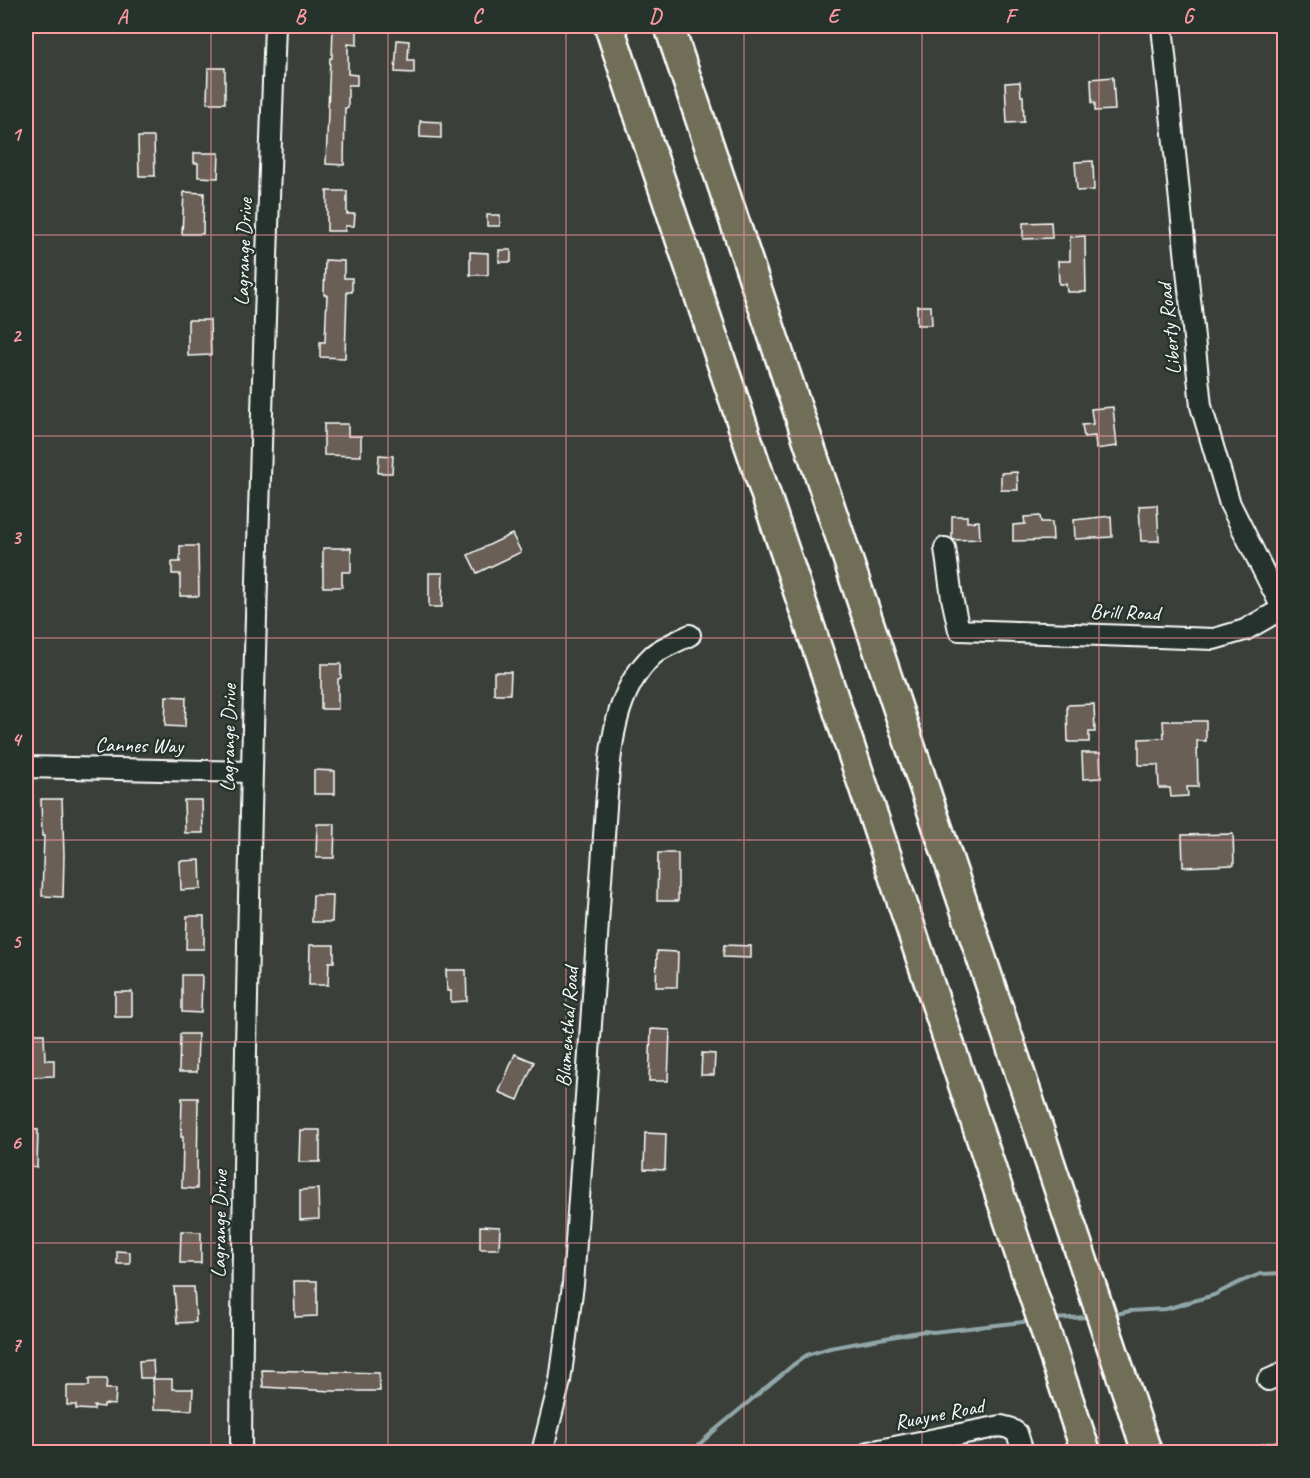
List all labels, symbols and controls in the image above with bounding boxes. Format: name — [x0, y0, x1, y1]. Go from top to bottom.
text: A — [117, 4, 129, 29]
text: B — [295, 4, 307, 29]
text: C — [472, 4, 484, 29]
text: D — [649, 4, 663, 29]
text: E — [828, 4, 842, 29]
text: F — [1005, 4, 1019, 29]
text: G — [1183, 4, 1196, 29]
text: 1 — [12, 122, 23, 147]
street label: Lagrange Drive — [228, 197, 258, 306]
street label: Liberty Road — [1151, 278, 1187, 376]
text: 2 — [12, 323, 23, 348]
text: 3 — [12, 525, 23, 550]
street label: Brill Road — [1090, 598, 1164, 626]
street label: Lagrange Drive — [214, 683, 242, 792]
text: 4 — [12, 727, 24, 752]
street label: Cannes Way — [95, 731, 185, 759]
text: 5 — [12, 929, 23, 954]
street label: Blumenthal Road — [550, 962, 584, 1088]
text: 6 — [11, 1130, 22, 1155]
street label: Lagrange Drive — [205, 1169, 233, 1278]
text: 7 — [12, 1332, 23, 1357]
street label: Ruayne Road — [892, 1392, 989, 1435]

